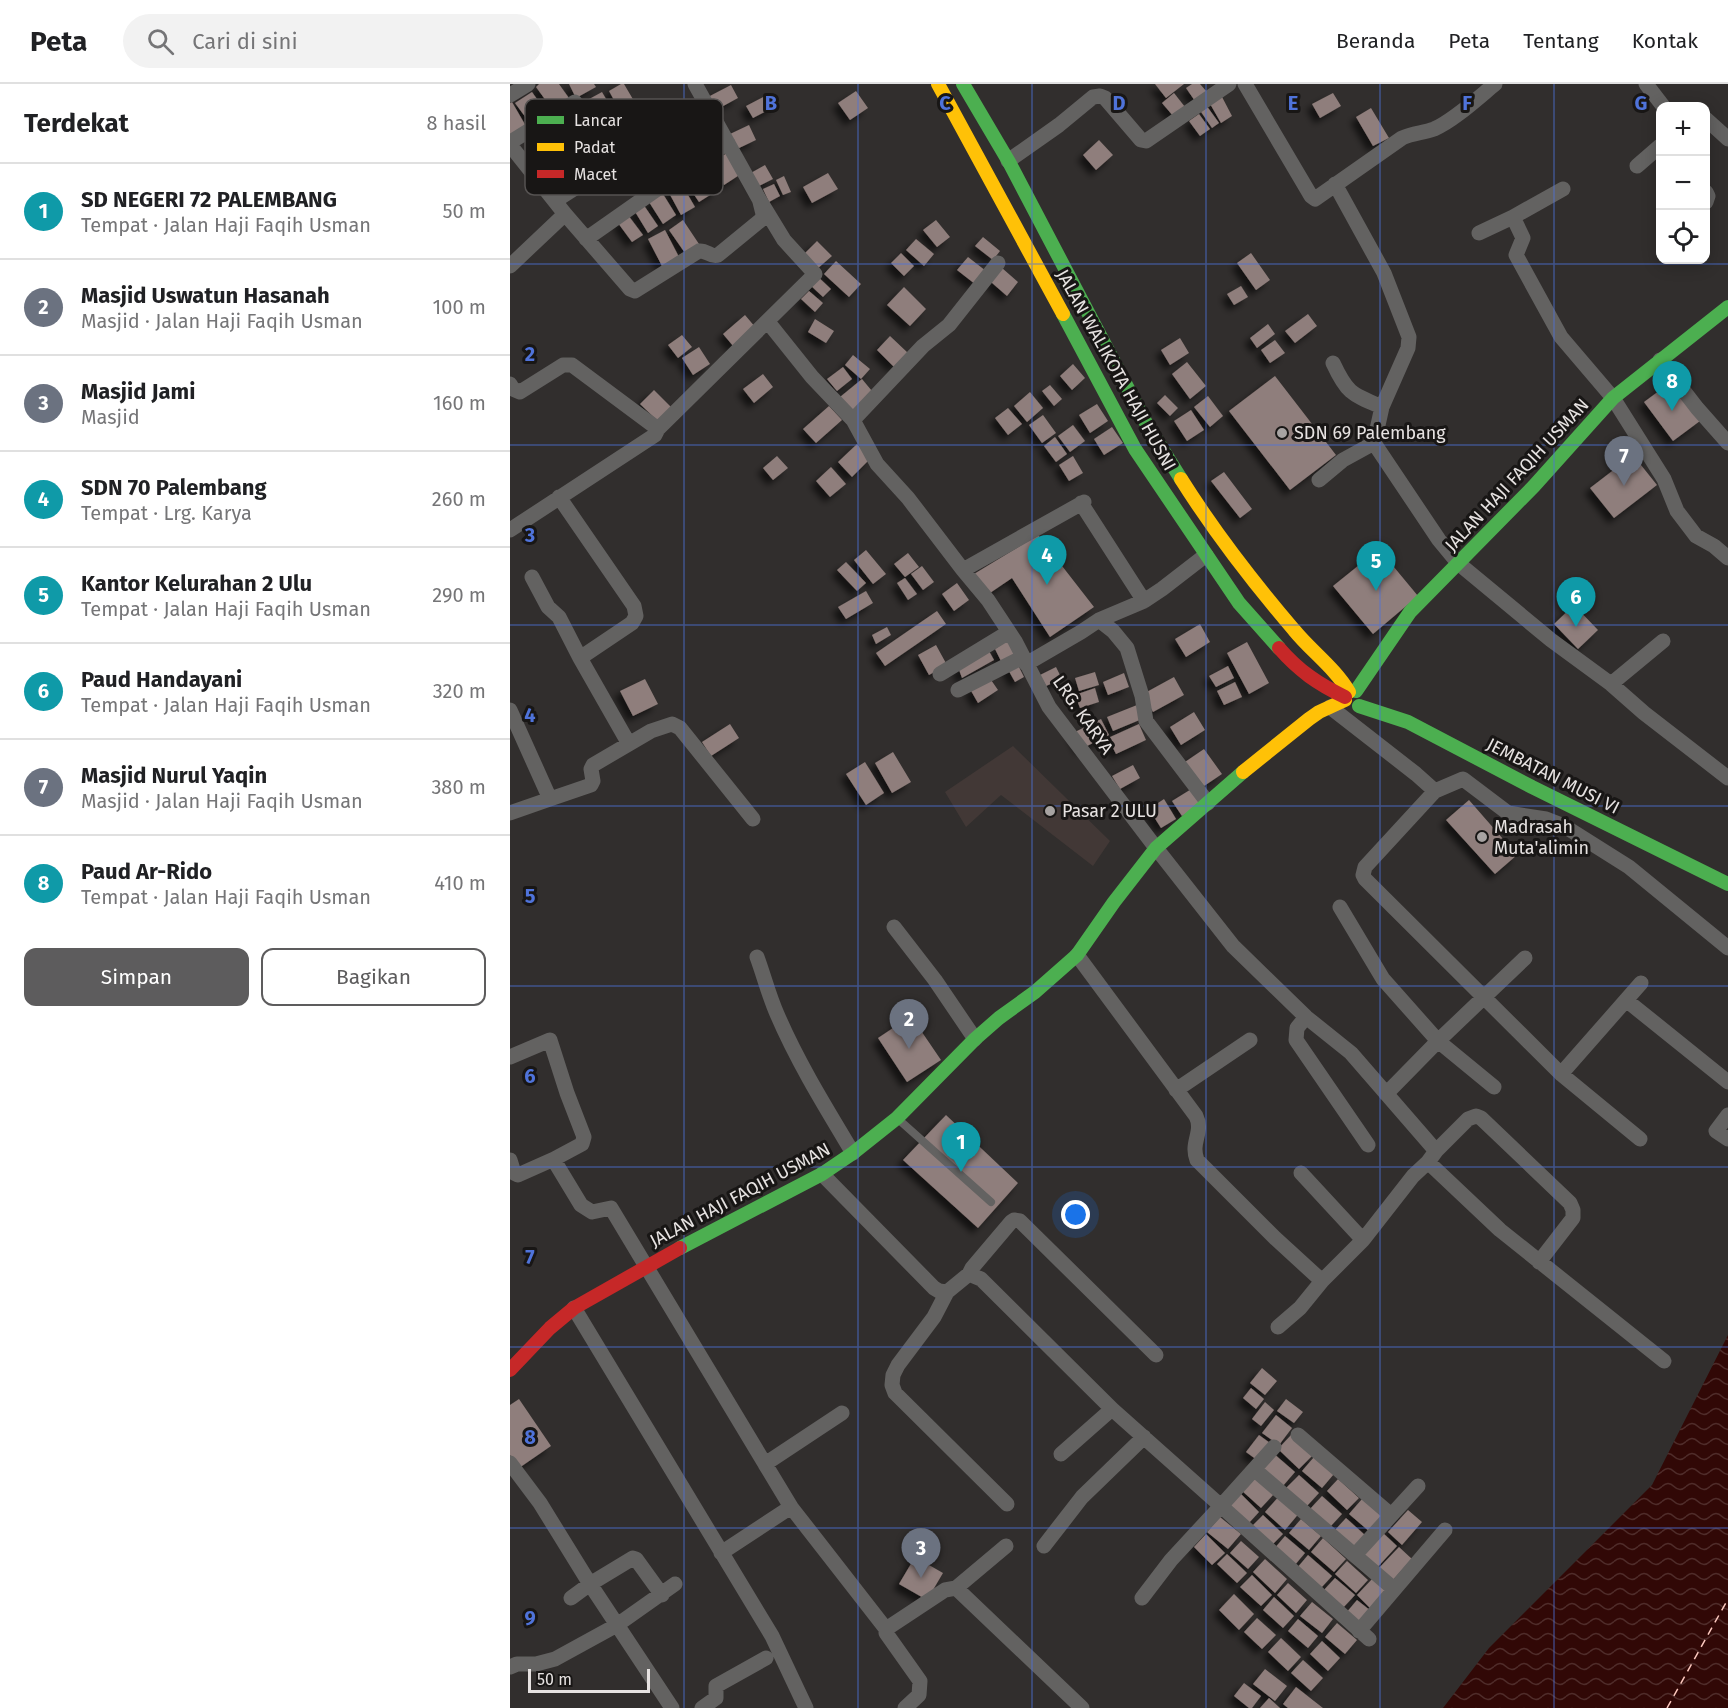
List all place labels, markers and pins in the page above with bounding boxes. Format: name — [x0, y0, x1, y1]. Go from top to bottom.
pin: 8 — [1652, 362, 1692, 411]
place label: SDN 69 Palembang — [1294, 422, 1446, 444]
marker: SDN 69 Palembang — [1275, 426, 1289, 440]
pin: 7 — [1604, 436, 1644, 486]
pin: 4 — [1028, 536, 1066, 585]
pin: 5 — [1356, 542, 1396, 591]
pin: 6 — [1556, 578, 1596, 627]
place label: Pasar 2 ULU — [1062, 800, 1157, 822]
marker: Pasar 2 ULU — [1043, 804, 1057, 818]
place label: Madrasah Muta'alimin — [1494, 816, 1589, 859]
marker: Madrasah Muta'alimin — [1475, 830, 1489, 844]
pin: 2 — [890, 1000, 928, 1049]
pin: 1 — [942, 1122, 980, 1172]
pin: 3 — [902, 1528, 940, 1578]

